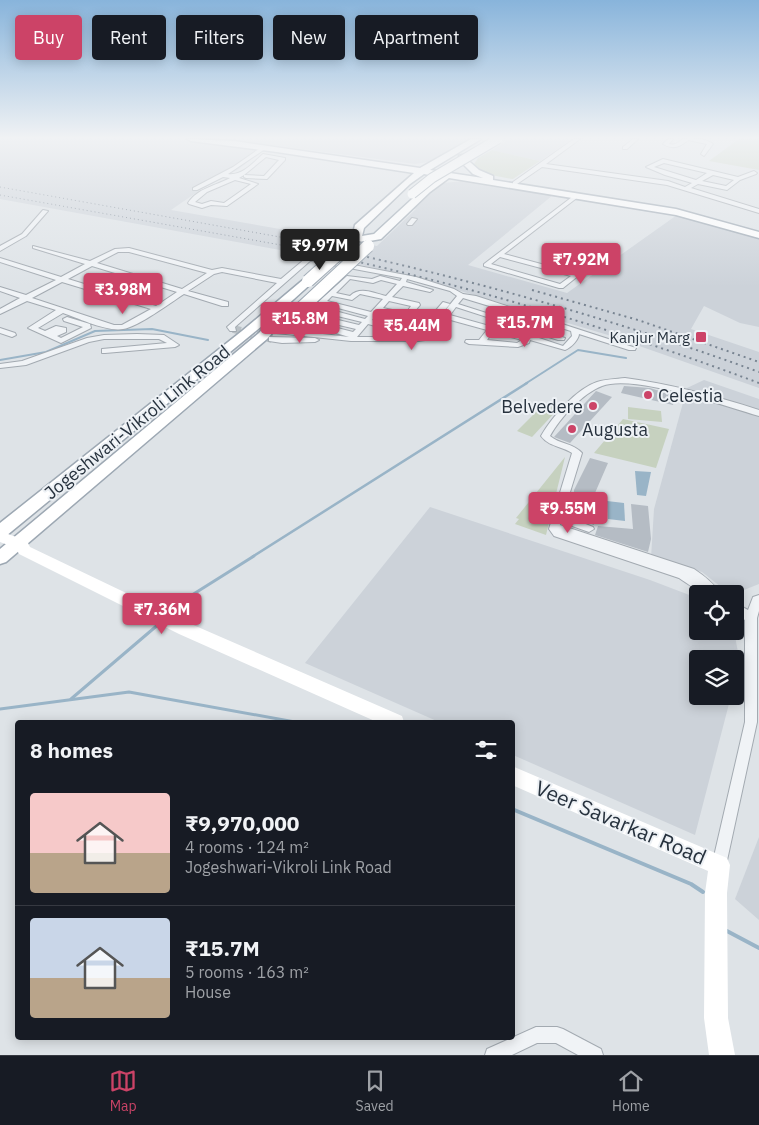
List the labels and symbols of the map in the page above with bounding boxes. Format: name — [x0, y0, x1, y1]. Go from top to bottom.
pin: ₹9.97M — [279, 228, 361, 271]
pin: ₹7.92M — [540, 242, 622, 285]
pin: ₹3.98M — [82, 272, 164, 315]
pin: ₹15.8M — [259, 302, 341, 344]
pin: ₹15.7M — [484, 306, 566, 348]
pin: ₹5.44M — [371, 308, 453, 351]
place label: Kanjur Marg — [610, 328, 690, 347]
marker: Kanjur Marg — [694, 330, 708, 344]
street label: Jogeshwari-Vikroli Link Road — [39, 340, 235, 504]
place label: Celestia — [658, 384, 723, 407]
marker: Celestia — [642, 389, 654, 401]
place label: Belvedere — [501, 395, 583, 418]
marker: Belvedere — [587, 400, 599, 412]
place label: Augusta — [582, 418, 648, 441]
marker: Augusta — [566, 423, 578, 435]
pin: ₹9.55M — [527, 492, 609, 534]
pin: ₹7.36M — [121, 592, 203, 635]
street label: Veer Savarkar Road — [531, 773, 711, 871]

